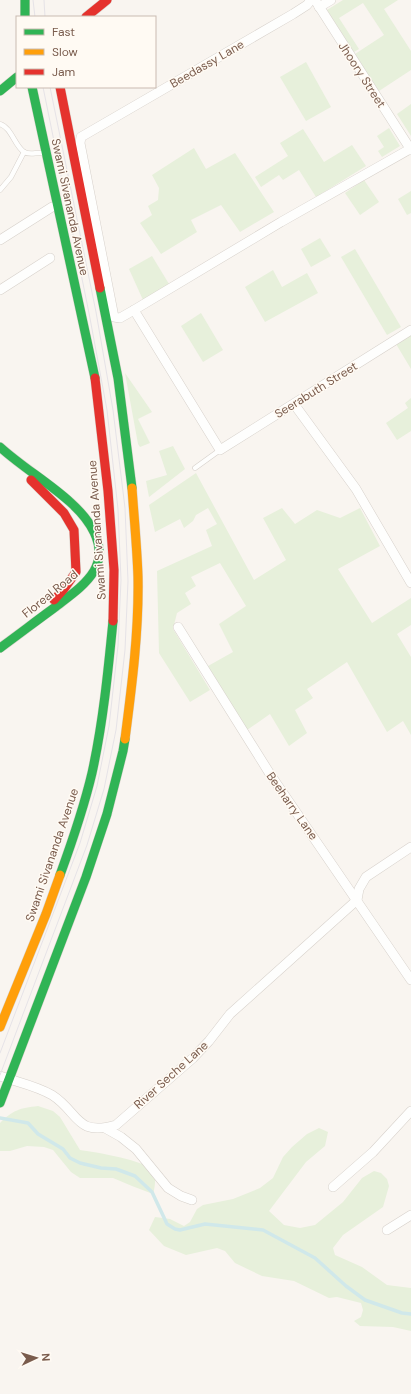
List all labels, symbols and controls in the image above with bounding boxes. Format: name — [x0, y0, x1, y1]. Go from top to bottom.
legend — [16, 16, 156, 88]
text: Fast — [52, 24, 75, 40]
street label: Beedassy Lane — [167, 36, 247, 92]
street label: Jhoory Street — [335, 39, 389, 111]
text: Slow — [52, 44, 78, 60]
text: Jam — [52, 64, 75, 80]
street label: Swami Sivananda Avenue — [48, 137, 92, 277]
street label: Seerabuth Street — [272, 358, 361, 422]
street label: Swami Sivananda Avenue — [84, 459, 110, 600]
street label: Floreal Road — [19, 567, 81, 621]
street label: Beeharry Lane — [263, 769, 321, 843]
street label: Swami Sivananda Avenue — [22, 786, 82, 924]
street label: River Seche Lane — [130, 1037, 212, 1113]
north arrow — [16, 1338, 56, 1378]
text: N — [39, 1353, 53, 1362]

